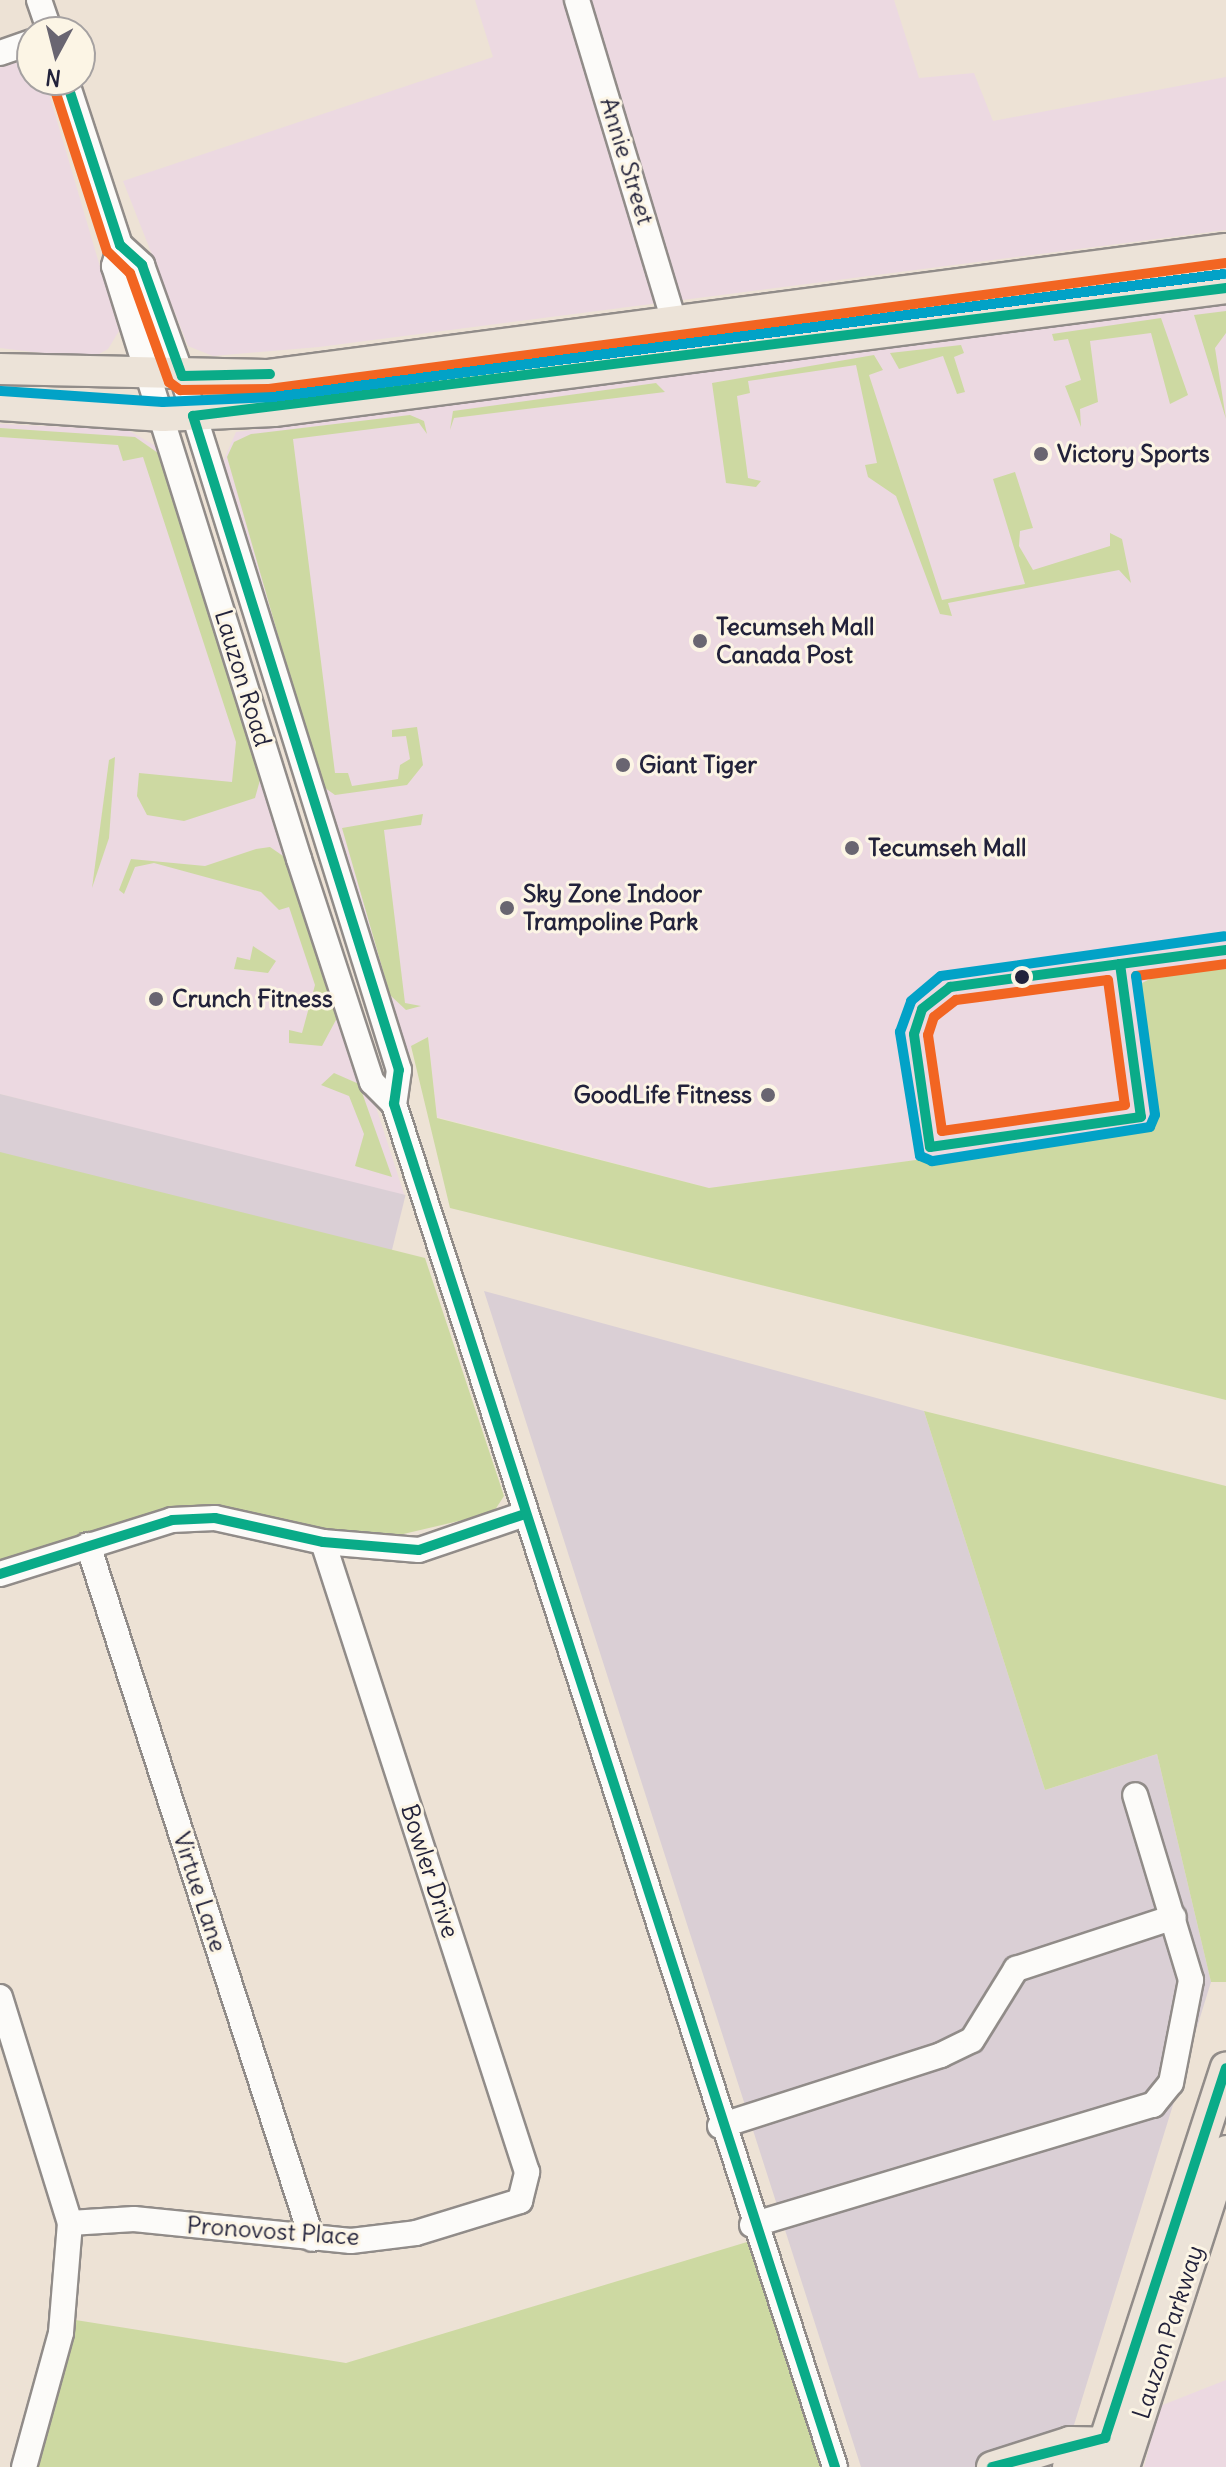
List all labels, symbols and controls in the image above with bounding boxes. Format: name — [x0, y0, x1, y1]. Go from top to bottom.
north arrow — [16, 16, 96, 96]
text: N — [44, 63, 63, 93]
street label: Annie Street — [594, 94, 660, 228]
place label: Victory Sports — [1057, 440, 1210, 468]
marker: Victory Sports — [1032, 445, 1050, 463]
street label: Lauzon Road — [209, 606, 277, 750]
place label: Tecumseh Mall Canada Post — [716, 613, 874, 669]
marker: Tecumseh Mall Canada Post — [691, 632, 709, 650]
place label: Giant Tiger — [639, 751, 757, 779]
marker: Giant Tiger — [614, 756, 632, 774]
place label: Tecumseh Mall — [868, 834, 1026, 862]
marker: Tecumseh Mall — [843, 839, 861, 857]
place label: Sky Zone Indoor Trampoline Park — [523, 880, 702, 936]
marker: Sky Zone Indoor Trampoline Park — [498, 899, 516, 917]
unlabelled marker — [1014, 969, 1030, 985]
place label: Crunch Fitness — [172, 985, 333, 1013]
marker: Crunch Fitness — [147, 990, 165, 1008]
place label: GoodLife Fitness — [574, 1081, 752, 1109]
marker: GoodLife Fitness — [759, 1086, 777, 1104]
street label: Bowler Drive — [395, 1801, 465, 1941]
street label: Virtue Lane — [167, 1828, 233, 1956]
street label: Pronovost Place — [186, 2211, 360, 2251]
street label: Lauzon Parkway — [1126, 2242, 1210, 2422]

